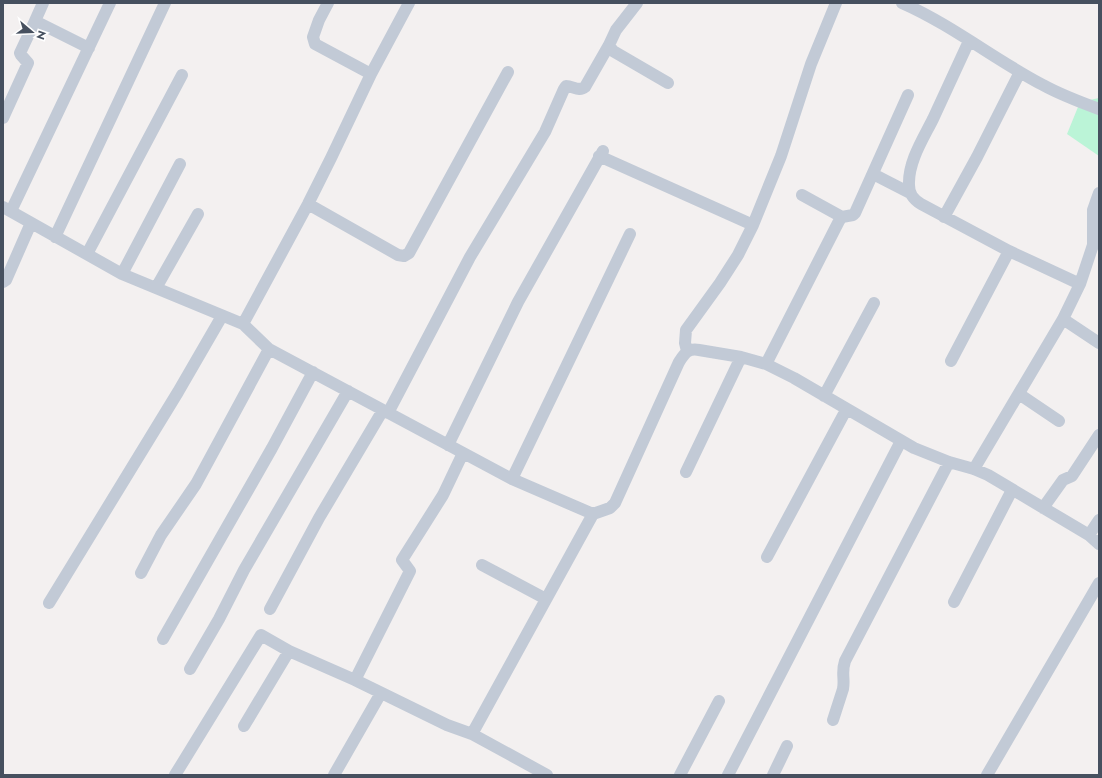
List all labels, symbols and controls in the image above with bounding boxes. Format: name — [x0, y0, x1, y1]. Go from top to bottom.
north arrow — [12, 12, 52, 52]
text: N — [32, 29, 50, 42]

